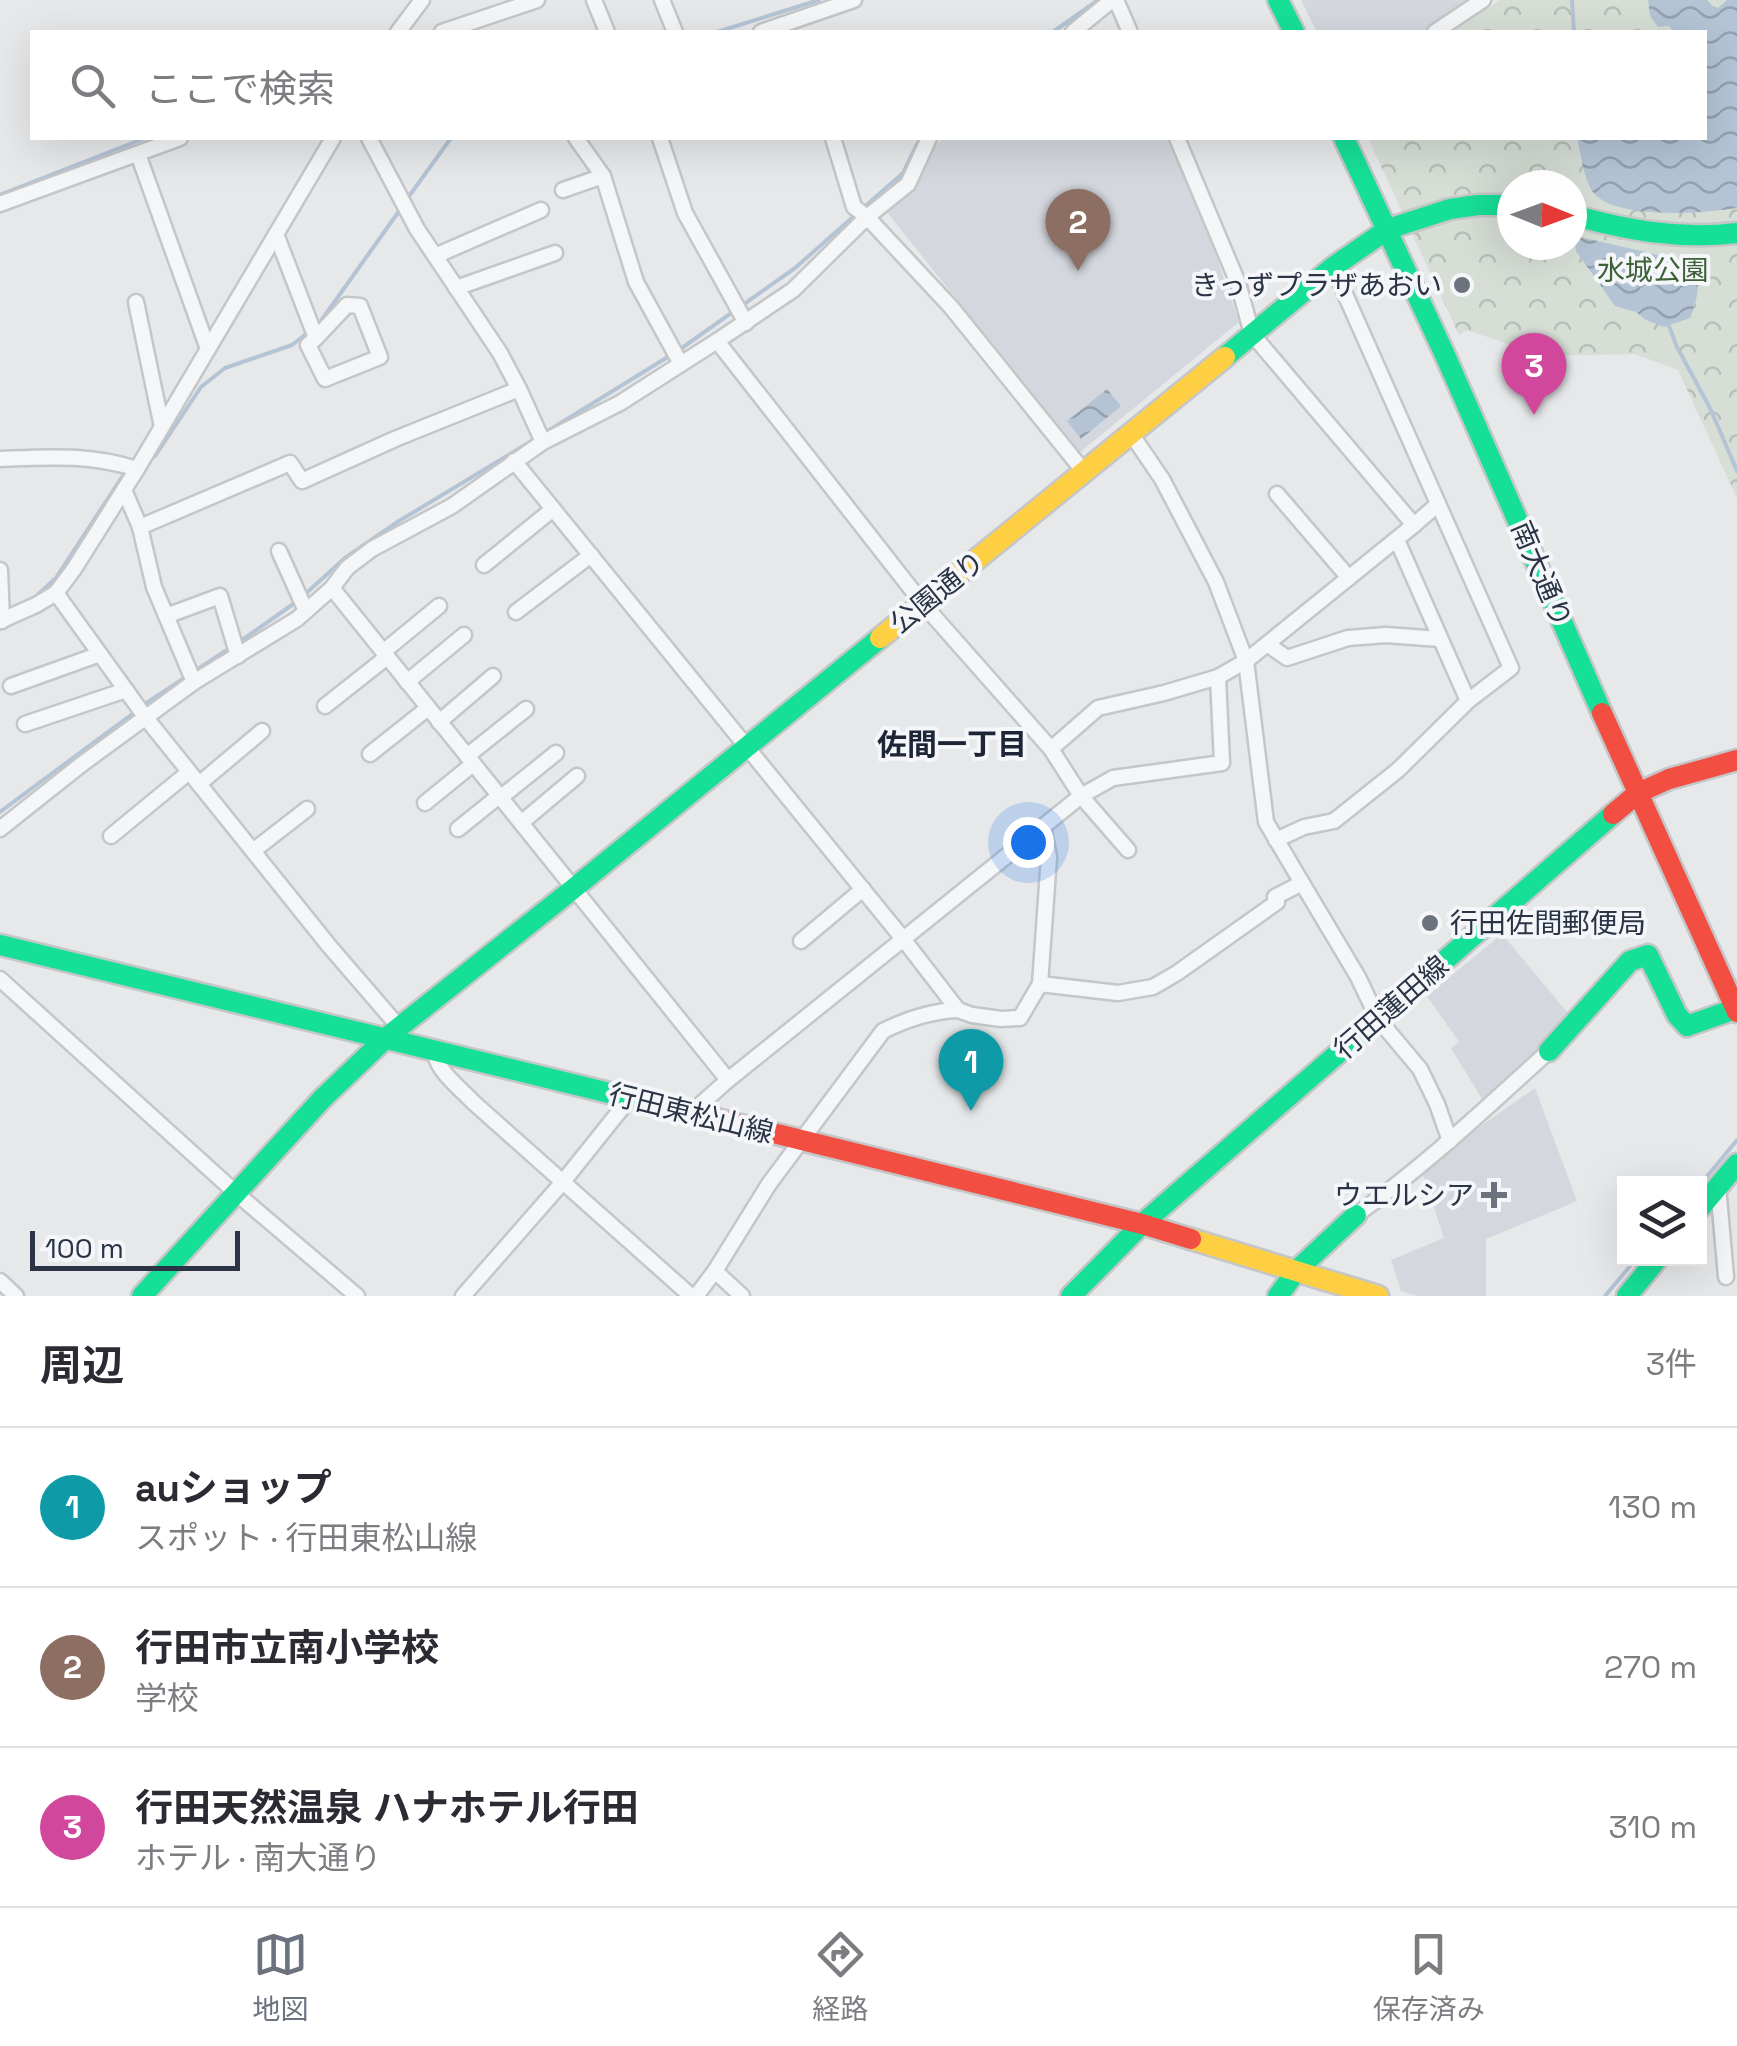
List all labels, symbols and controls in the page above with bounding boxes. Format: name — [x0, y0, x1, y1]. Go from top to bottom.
search box — [30, 30, 1707, 140]
icon: search — [65, 58, 120, 113]
text: ここで検索 — [145, 65, 335, 113]
north arrow — [1497, 170, 1587, 260]
pin: 2 — [1046, 188, 1110, 271]
park label: 水城公園 — [1597, 252, 1709, 288]
place label: きっずプラザあおい — [1191, 267, 1442, 303]
marker: きっずプラザあおい — [1451, 274, 1473, 296]
pin: 3 — [1502, 332, 1566, 415]
street label: 南大通り — [1504, 515, 1580, 633]
street label: 公園通り — [882, 543, 992, 641]
district label: 佐間一丁目 — [877, 725, 1027, 764]
your location — [1003, 817, 1054, 868]
place label: 行田佐間郵便局 — [1450, 905, 1646, 941]
marker: 行田佐間郵便局 — [1419, 912, 1441, 934]
street label: 行田蓮田線 — [1326, 947, 1456, 1067]
pin: 1 — [938, 1028, 1004, 1111]
street label: 行田東松山線 — [605, 1075, 777, 1151]
map controls — [1617, 1176, 1707, 1266]
button: layers — [1617, 1176, 1707, 1266]
place label: ウエルシア — [1334, 1177, 1474, 1213]
marker: ウエルシア — [1483, 1184, 1505, 1206]
scale bar — [30, 1226, 240, 1270]
text: 100 m — [45, 1230, 124, 1266]
text: 周辺 — [40, 1339, 124, 1392]
text: 3件 — [1646, 1344, 1697, 1384]
text: auショップ — [135, 1464, 332, 1512]
text: 1 — [65, 1487, 80, 1527]
text: 130 m — [1608, 1487, 1697, 1527]
text: スポット · 行田東松山線 — [135, 1518, 477, 1558]
text: 行田市立南小学校 — [135, 1624, 439, 1672]
text: 2 — [63, 1647, 82, 1687]
text: 270 m — [1604, 1647, 1697, 1687]
text: 学校 — [135, 1678, 199, 1718]
text: 行田天然温泉 ハナホテル行田 — [135, 1784, 639, 1832]
text: 3 — [63, 1807, 82, 1847]
text: 310 m — [1609, 1807, 1697, 1847]
text: ホテル · 南大通り — [135, 1838, 381, 1878]
tab: 地図 — [252, 1927, 308, 2027]
tab: 経路 — [812, 1927, 869, 2027]
tab: 保存済み — [1373, 1927, 1485, 2027]

